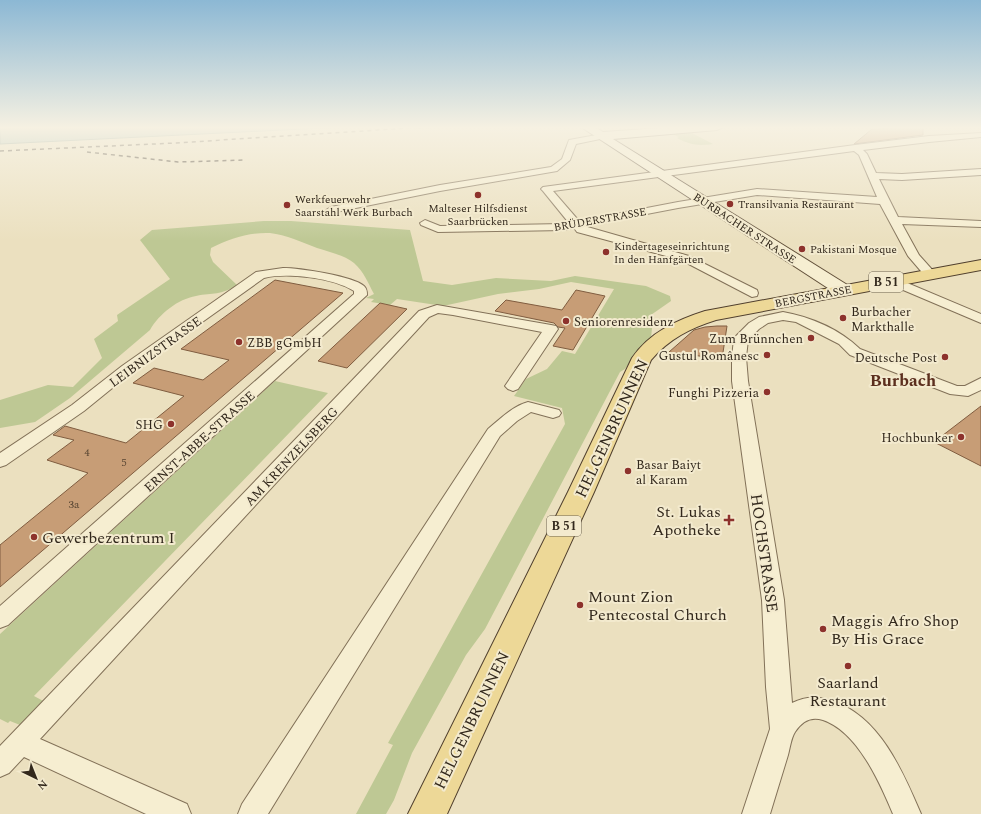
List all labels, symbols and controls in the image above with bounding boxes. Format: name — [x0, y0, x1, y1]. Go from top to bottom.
street label: BURBACHER STRASSE — [690, 189, 800, 268]
marker: Malteser Hilfsdienst Saarbrücken — [473, 190, 483, 200]
place label: Werkfeuerwehr Saarstahl Werk Burbach — [295, 191, 413, 221]
place label: Transilvania Restaurant — [738, 196, 854, 213]
marker: Transilvania Restaurant — [725, 199, 735, 209]
marker: Werkfeuerwehr Saarstahl Werk Burbach — [282, 200, 292, 210]
place label: Malteser Hilfsdienst Saarbrücken — [428, 200, 528, 230]
street label: BRÜDERSTRASSE — [552, 203, 648, 236]
place label: Kindertageseinrichtung In den Hanfgärten — [614, 238, 730, 268]
place label: Pakistani Mosque — [810, 241, 897, 258]
marker: Pakistani Mosque — [797, 244, 807, 254]
marker: Kindertageseinrichtung In den Hanfgärten — [601, 247, 611, 257]
road number: B 51 — [869, 272, 903, 292]
street label: BERGSTRASSE — [773, 281, 853, 312]
place label: Burbacher Markthalle — [851, 302, 914, 337]
street label: LEIBNIZSTRASSE — [105, 311, 206, 392]
place label: Seniorenresidenz — [574, 312, 674, 332]
marker: Burbacher Markthalle — [838, 313, 848, 323]
marker: Seniorenresidenz — [561, 316, 571, 326]
place label: Zum Brünnchen — [709, 329, 803, 349]
place label: ZBB gGmbH — [247, 333, 322, 353]
marker: Zum Brünnchen — [806, 333, 816, 343]
marker: ZBB gGmbH — [234, 337, 244, 347]
place label: Gustul Românesc — [658, 346, 759, 366]
place label: Deutsche Post — [855, 348, 937, 368]
marker: Gustul Românesc — [762, 350, 772, 360]
marker: Deutsche Post — [940, 352, 950, 362]
street label: HELGENBRUNNEN — [569, 355, 655, 502]
district label: Burbach — [870, 368, 937, 394]
place label: Funghi Pizzeria — [668, 383, 760, 403]
street label: ERNST-ABBE-STRASSE — [140, 386, 260, 497]
marker: Funghi Pizzeria — [762, 387, 772, 397]
street label: AM KRENZELSBERG — [240, 402, 343, 511]
place label: SHG — [136, 415, 163, 435]
marker: SHG — [166, 419, 176, 429]
place label: Hochbunker — [881, 428, 953, 448]
marker: Hochbunker — [956, 432, 966, 442]
house number: 4 — [84, 444, 90, 461]
house number: 5 — [121, 454, 127, 471]
place label: Basar Baiyt al Karam — [636, 455, 702, 490]
marker: Basar Baiyt al Karam — [623, 466, 633, 476]
street label: HOCHSTRASSE — [744, 492, 784, 614]
house number: 3a — [69, 496, 80, 513]
place label: St. Lukas Apotheke — [652, 500, 721, 542]
marker: St. Lukas Apotheke — [724, 515, 734, 525]
road number: B 51 — [547, 516, 581, 536]
place label: Gewerbezentrum I — [42, 526, 175, 550]
marker: Gewerbezentrum I — [29, 532, 39, 542]
place label: Mount Zion Pentecostal Church — [588, 585, 727, 627]
marker: Mount Zion Pentecostal Church — [575, 600, 585, 610]
place label: Maggis Afro Shop By His Grace — [831, 609, 959, 651]
marker: Maggis Afro Shop By His Grace — [818, 624, 828, 634]
street label: HELGENBRUNNEN — [428, 647, 516, 794]
marker: Saarland Restaurant — [843, 661, 853, 671]
place label: Saarland Restaurant — [810, 671, 887, 713]
north arrow — [16, 758, 56, 798]
text: N — [33, 776, 52, 794]

